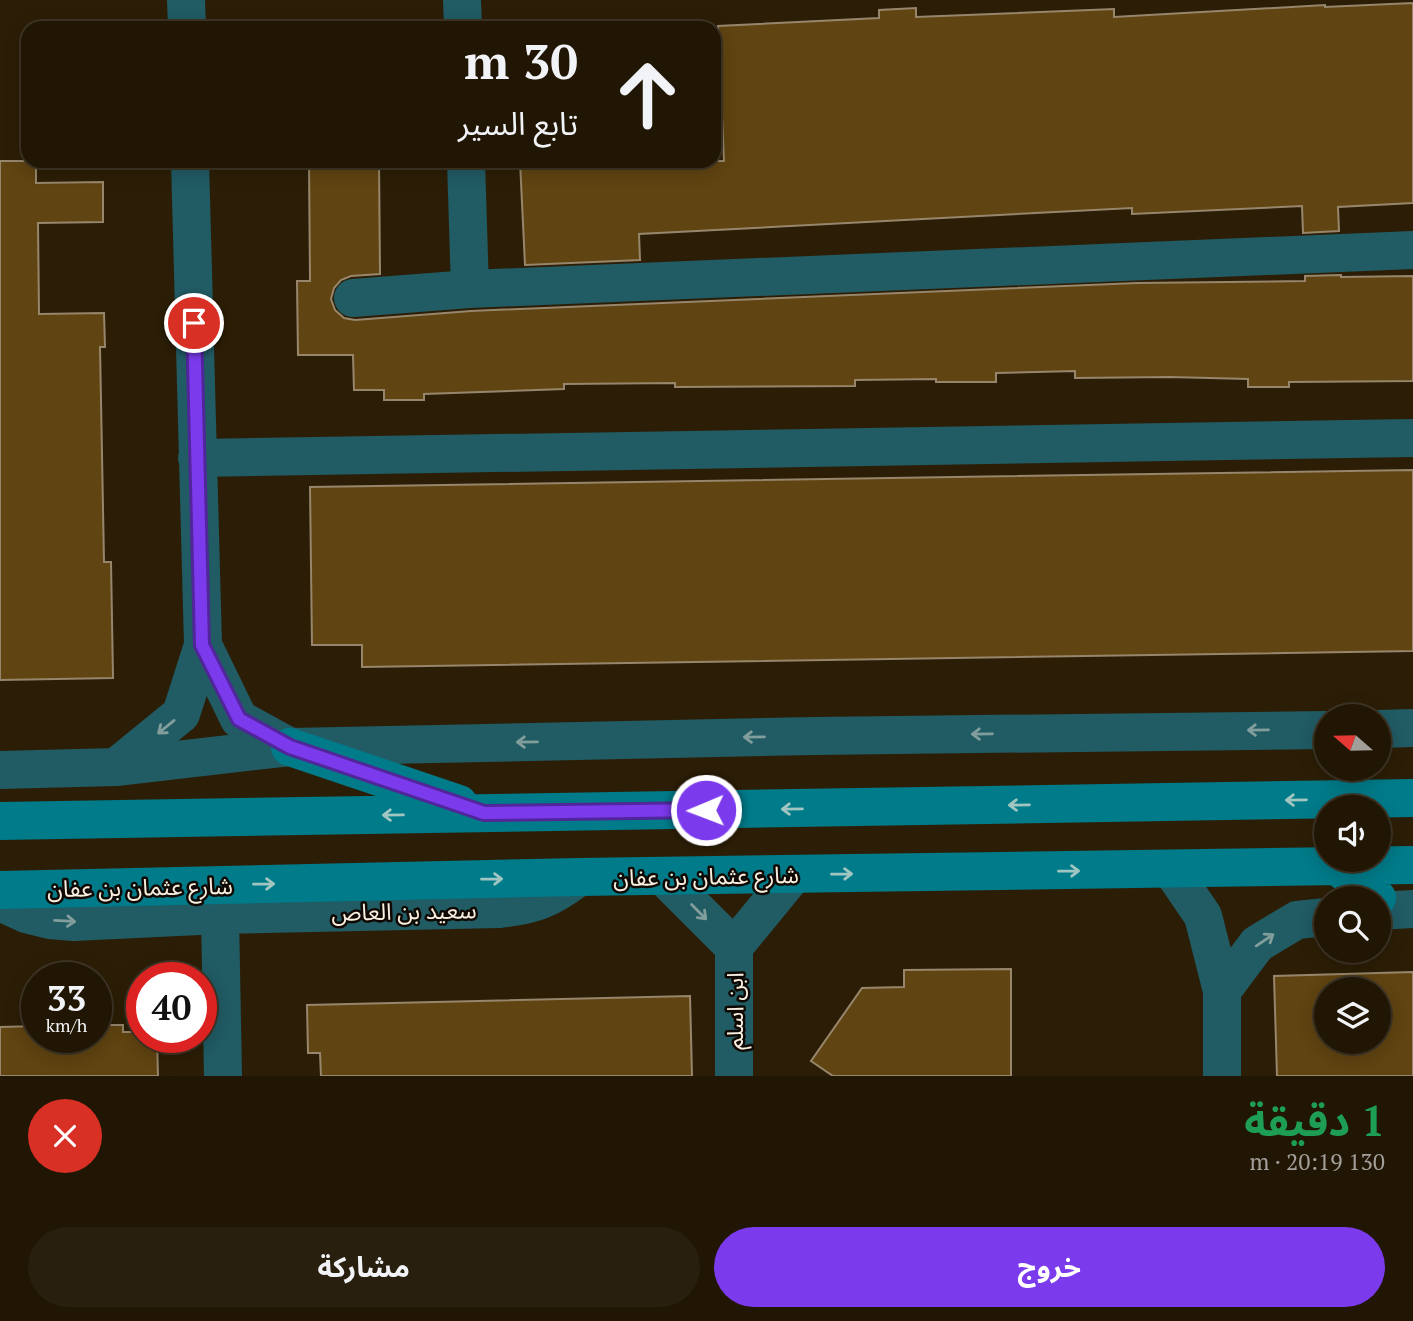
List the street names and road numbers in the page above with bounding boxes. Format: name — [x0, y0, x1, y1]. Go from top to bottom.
street label: شارع عثمان بن عفان — [613, 859, 799, 895]
street label: شارع عثمان بن عفان — [47, 870, 233, 906]
street label: سعيد بن العاص — [331, 894, 477, 928]
street label: ابن اسلم — [719, 972, 752, 1050]

